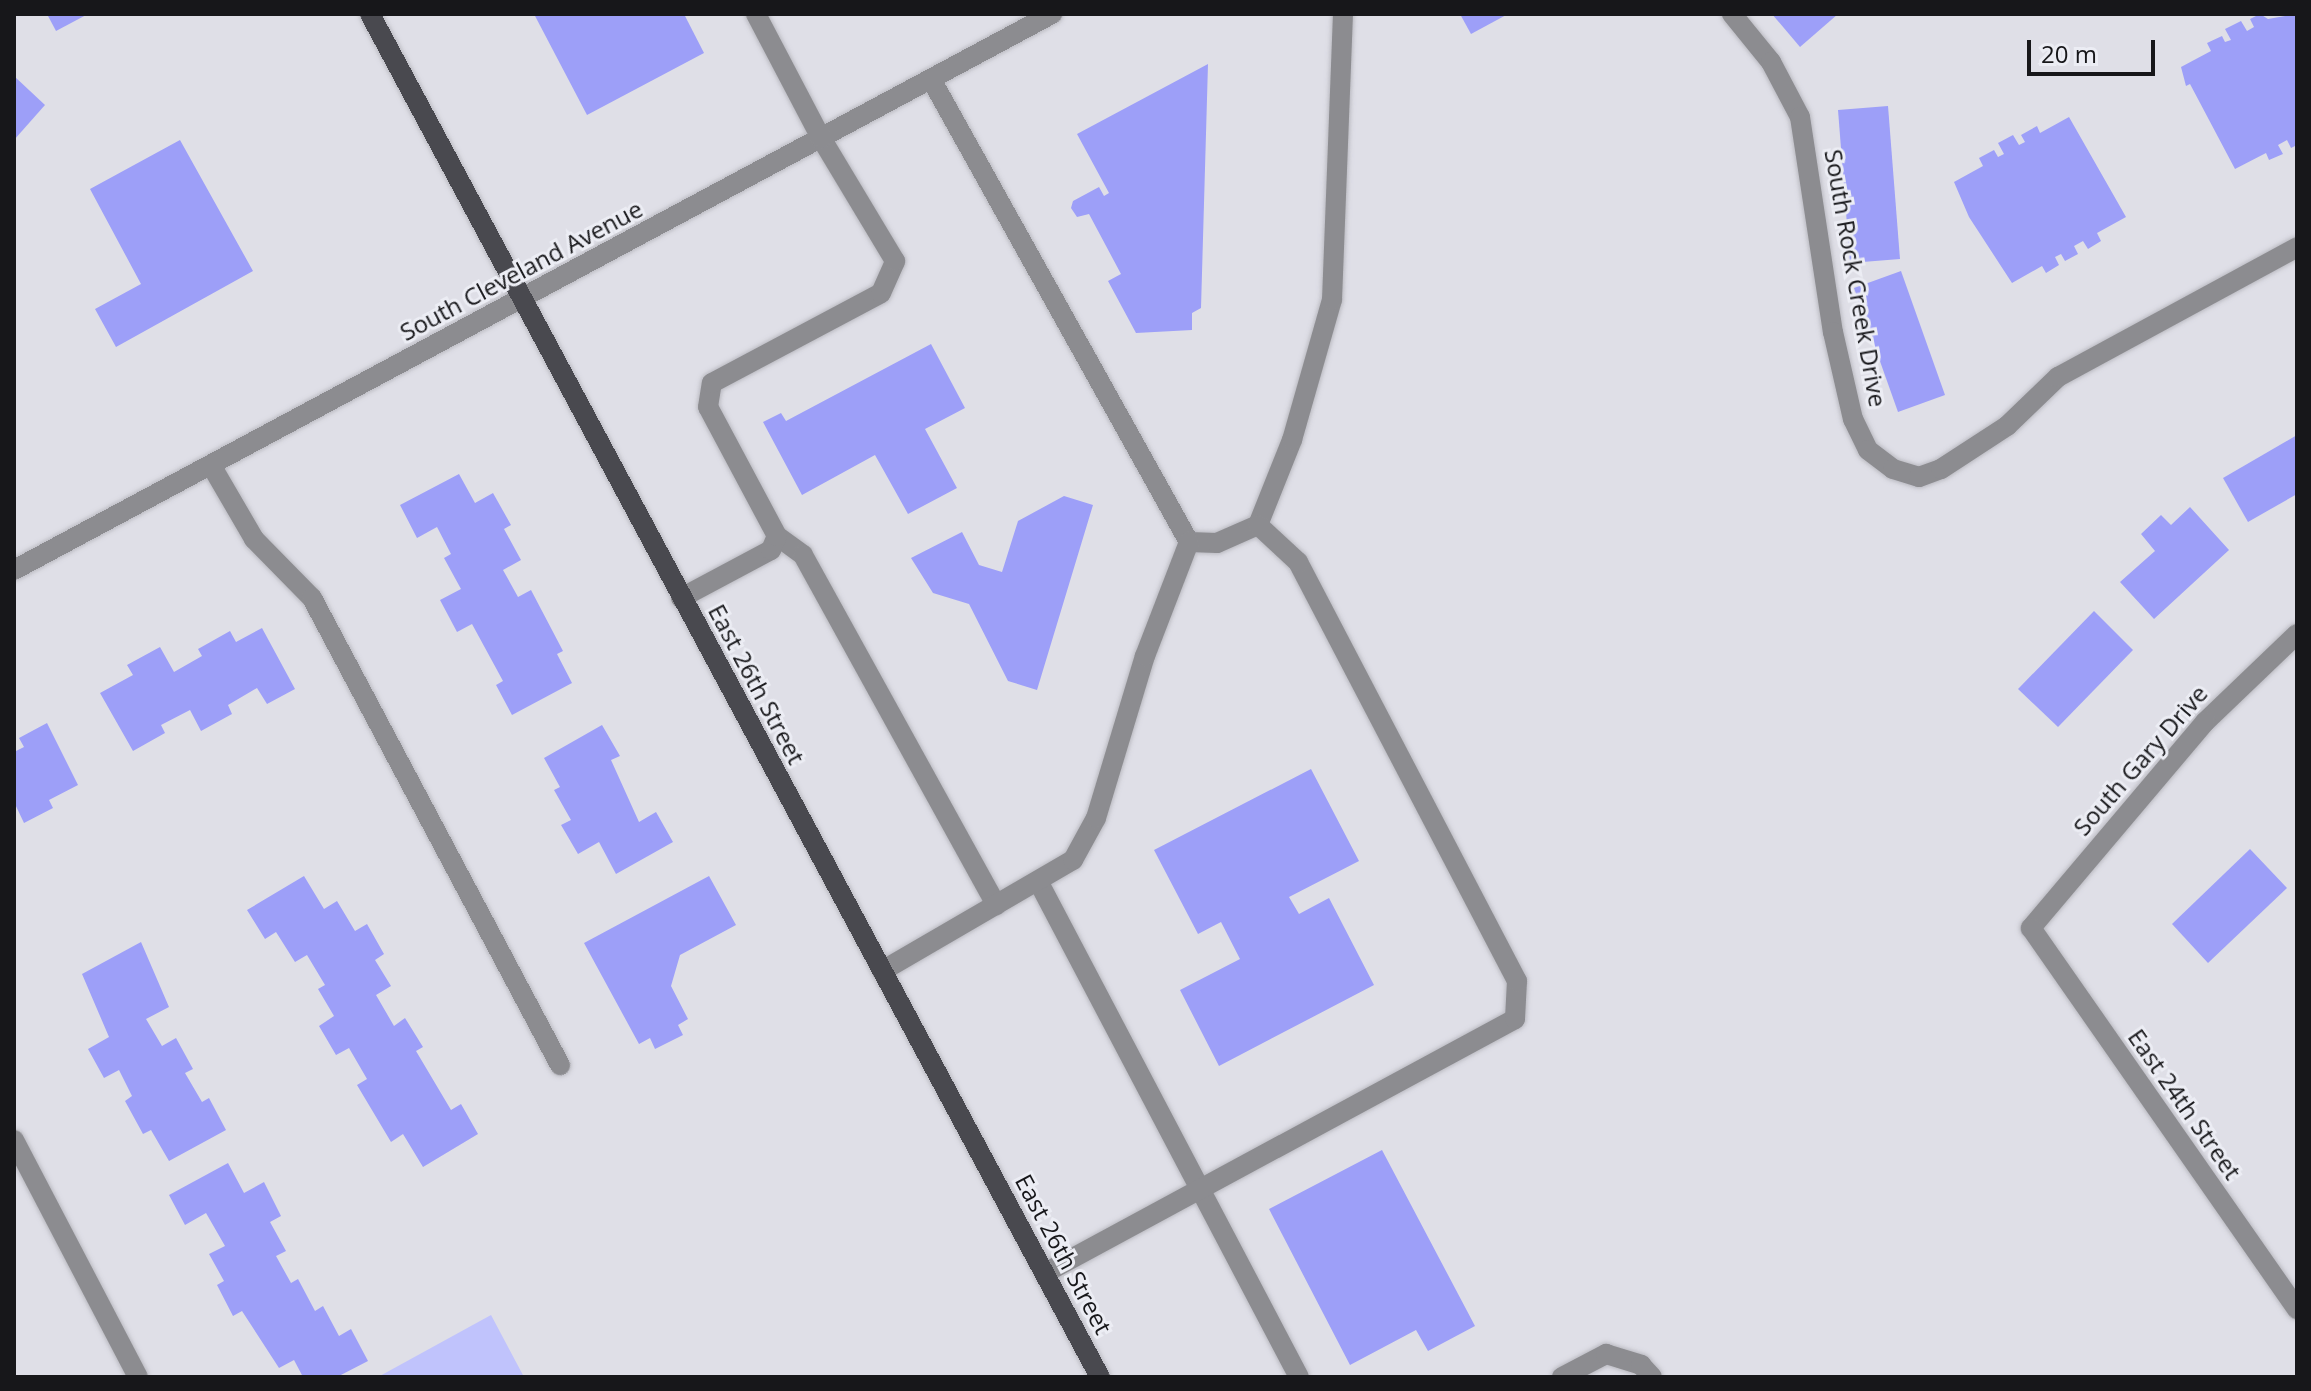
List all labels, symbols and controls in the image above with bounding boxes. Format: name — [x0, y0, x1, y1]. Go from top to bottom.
scale bar — [2031, 24, 2159, 74]
text: 20 m — [2041, 37, 2097, 70]
street label: South Rock Creek Drive — [1819, 147, 1893, 409]
street label: South Cleveland Avenue — [395, 194, 647, 346]
street label: East 26th Street — [703, 599, 811, 769]
street label: South Gary Drive — [2067, 679, 2213, 841]
street label: East 24th Street — [2122, 1023, 2248, 1185]
street label: East 26th Street — [1010, 1169, 1118, 1339]

